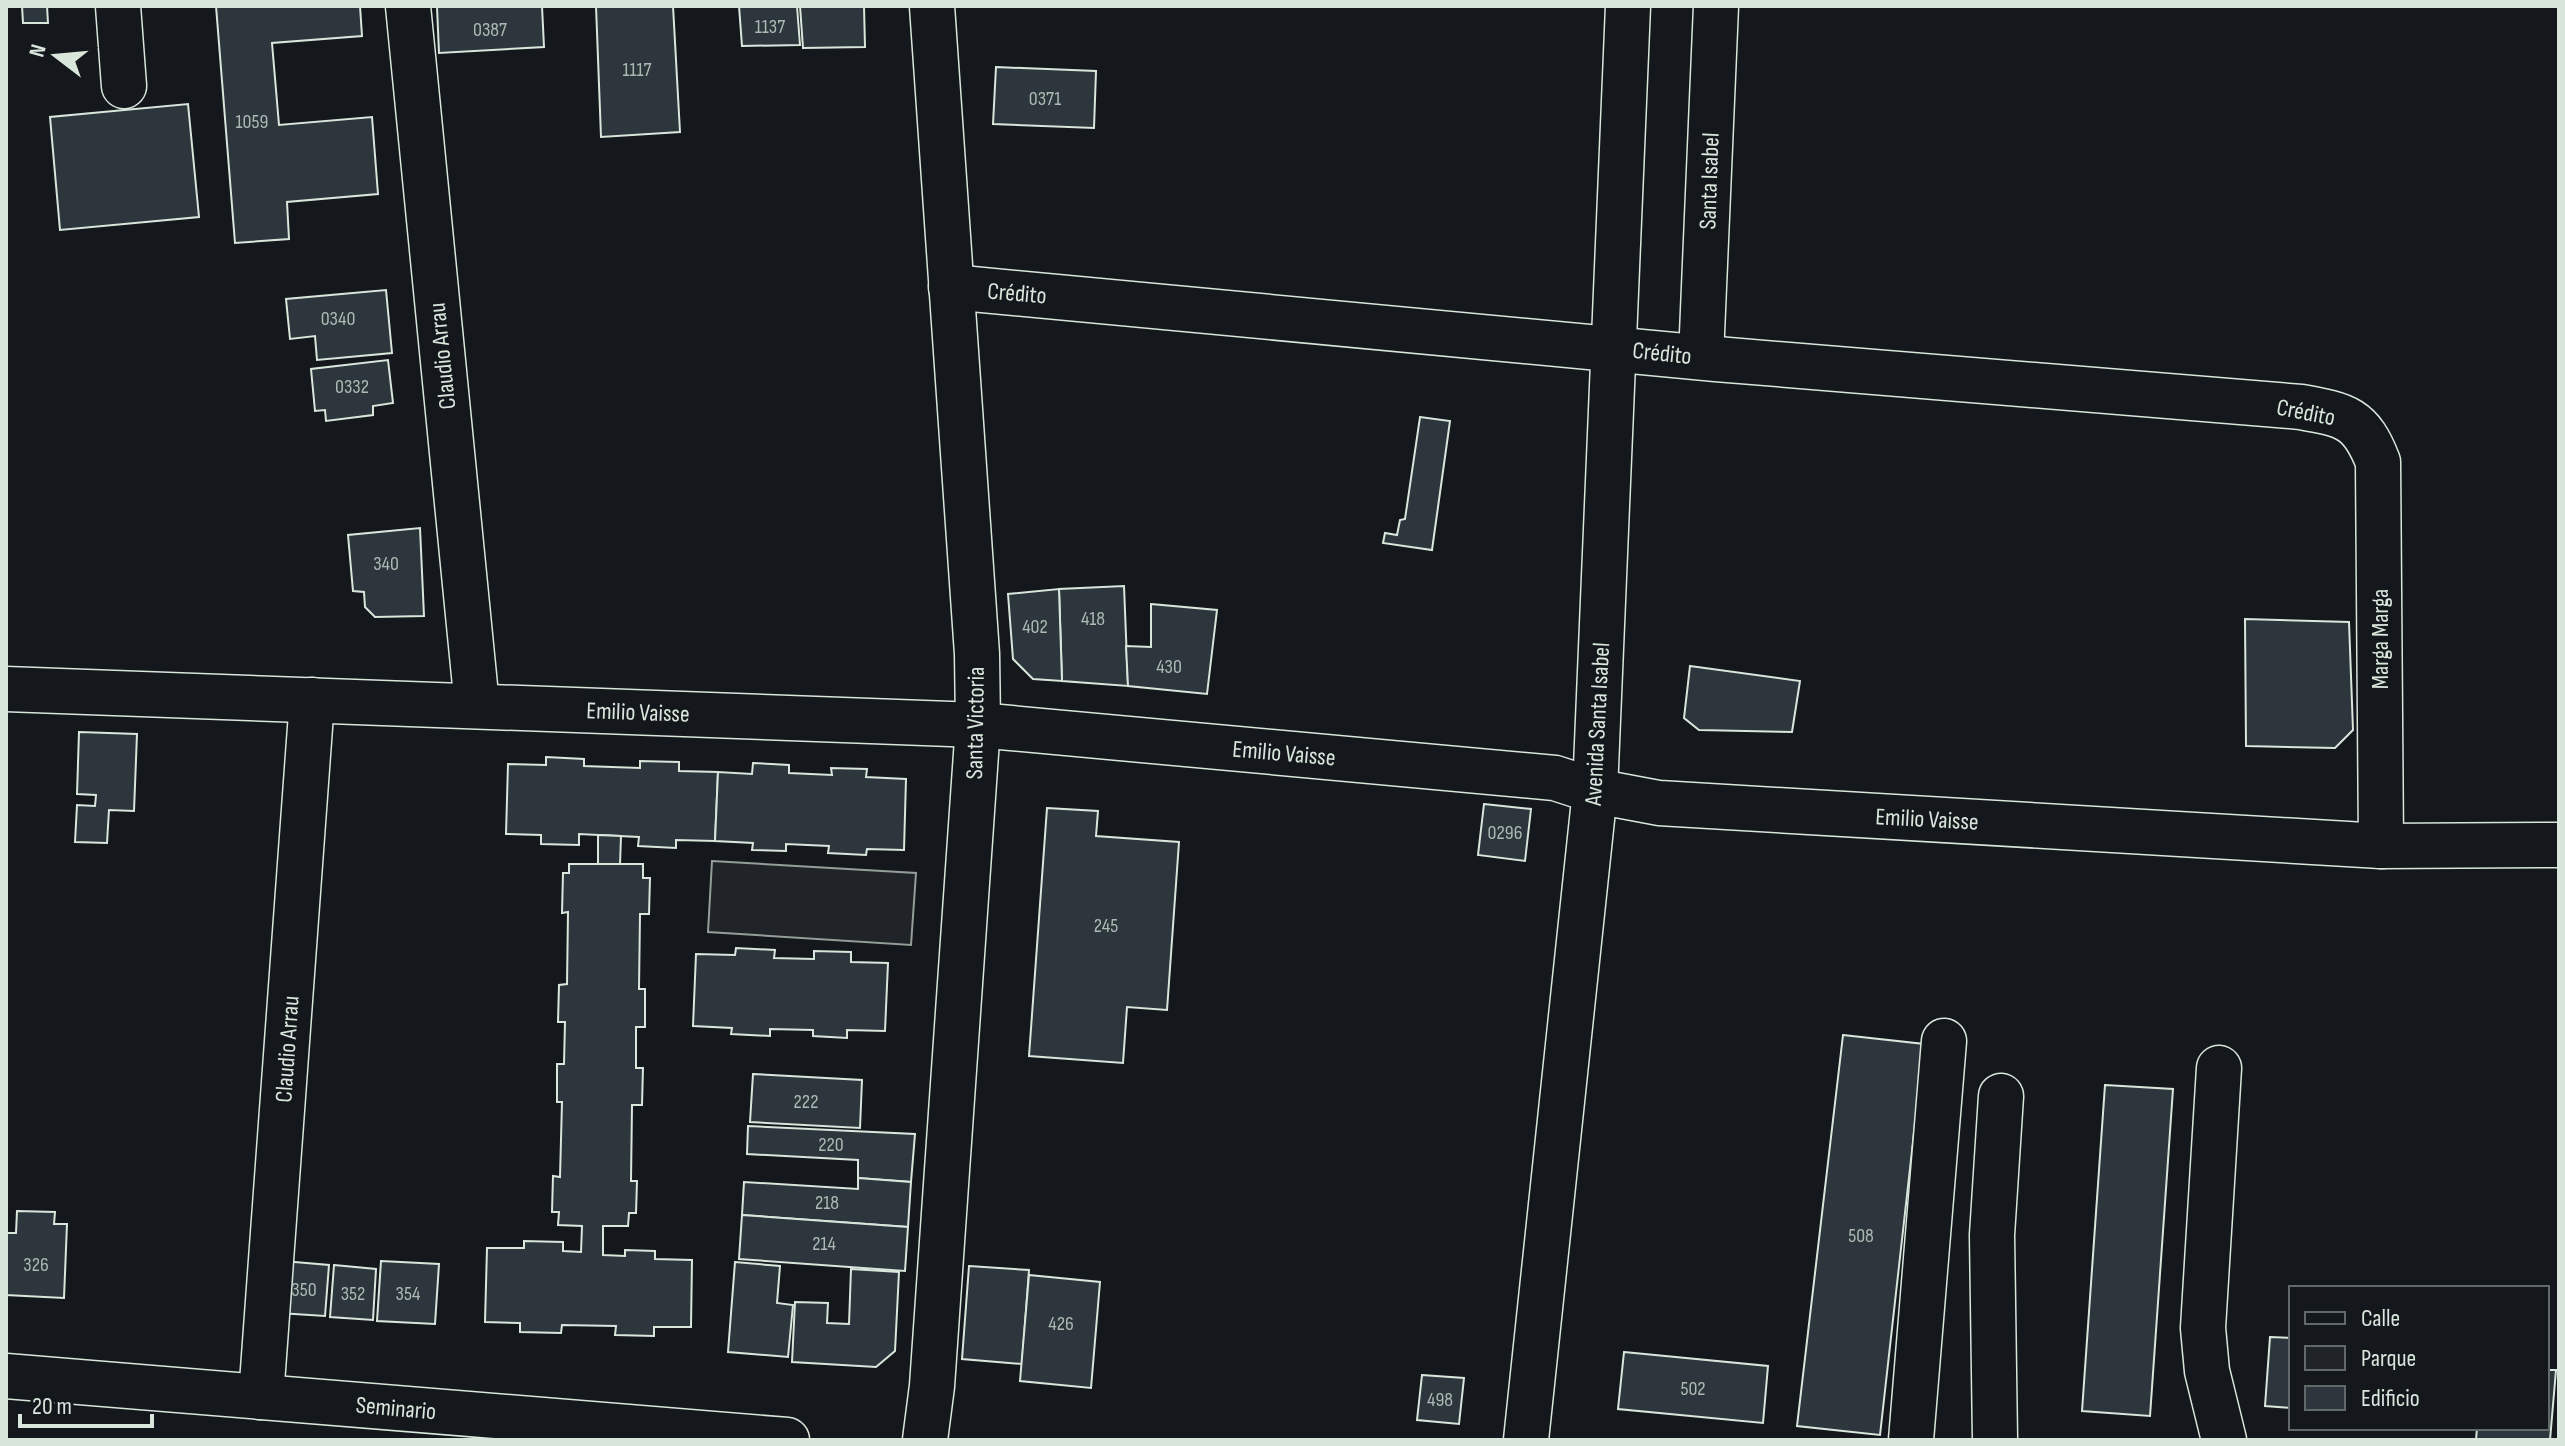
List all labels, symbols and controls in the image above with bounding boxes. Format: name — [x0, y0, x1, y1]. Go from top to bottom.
house number: 1137 — [755, 15, 785, 39]
north arrow — [16, 16, 96, 96]
house number: 0387 — [473, 18, 507, 42]
text: N — [24, 42, 53, 60]
house number: 1117 — [623, 58, 651, 82]
house number: 0371 — [1029, 87, 1061, 111]
house number: 1059 — [236, 110, 268, 134]
street label: Santa Isabel — [1693, 132, 1726, 230]
street label: Crédito — [986, 276, 1048, 311]
street label: Claudio Arrau — [422, 301, 463, 411]
house number: 0340 — [321, 307, 355, 331]
street label: Crédito — [1631, 336, 1693, 371]
house number: 0332 — [335, 375, 369, 399]
street label: Crédito — [2274, 393, 2338, 432]
house number: 340 — [373, 552, 399, 576]
street label: Marga Marga — [2366, 589, 2395, 689]
house number: 418 — [1081, 607, 1105, 631]
house number: 402 — [1022, 615, 1048, 639]
street label: Avenida Santa Isabel — [1579, 642, 1616, 807]
house number: 430 — [1156, 655, 1182, 679]
street label: Santa Victoria — [960, 666, 991, 780]
street label: Emilio Vaisse — [586, 696, 690, 729]
street label: Emilio Vaisse — [1231, 735, 1337, 772]
street label: Emilio Vaisse — [1875, 802, 1979, 837]
house number: 0296 — [1488, 821, 1522, 845]
house number: 245 — [1094, 914, 1118, 938]
street label: Claudio Arrau — [269, 995, 306, 1103]
house number: 222 — [794, 1090, 818, 1114]
house number: 220 — [818, 1133, 844, 1157]
house number: 218 — [815, 1191, 839, 1215]
house number: 508 — [1848, 1224, 1874, 1248]
house number: 214 — [812, 1232, 836, 1256]
house number: 326 — [23, 1253, 49, 1277]
house number: 350 — [291, 1278, 317, 1302]
house number: 352 — [341, 1282, 365, 1306]
house number: 354 — [396, 1282, 420, 1306]
legend — [2289, 1286, 2549, 1430]
text: Calle — [2361, 1304, 2400, 1333]
house number: 426 — [1048, 1312, 1074, 1336]
text: Parque — [2361, 1344, 2416, 1373]
house number: 502 — [1680, 1377, 1706, 1401]
scale bar — [20, 1378, 152, 1428]
text: Edificio — [2361, 1384, 2420, 1413]
house number: 498 — [1427, 1388, 1453, 1412]
street label: Seminario — [355, 1391, 437, 1426]
text: 20 m — [32, 1392, 72, 1421]

